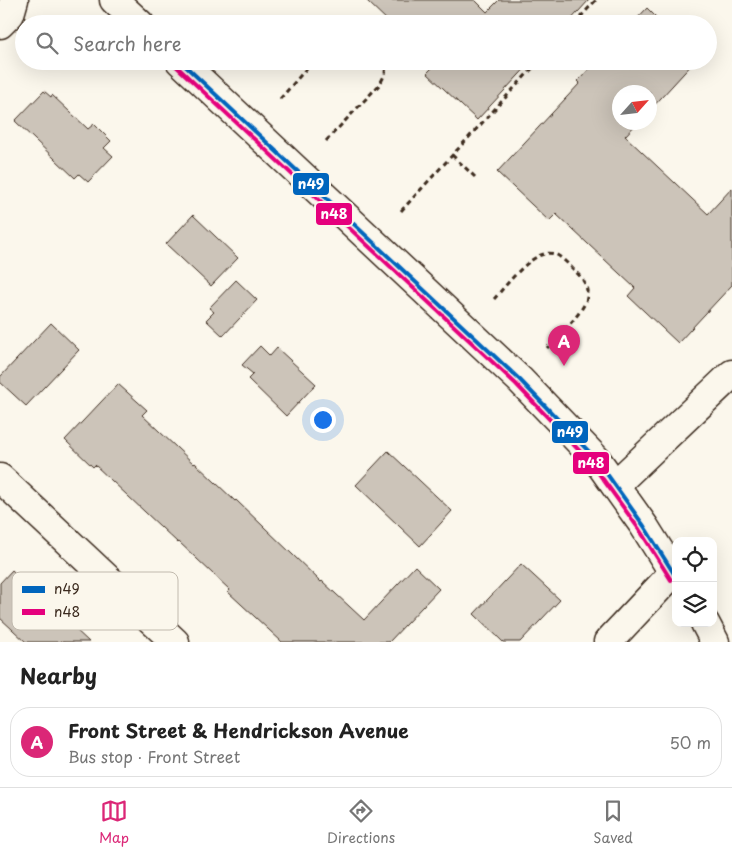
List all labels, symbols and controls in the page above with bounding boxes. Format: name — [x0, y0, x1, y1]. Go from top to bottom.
search box — [15, 15, 717, 70]
icon: search — [33, 29, 61, 57]
text: Search here — [73, 29, 182, 57]
north arrow — [612, 85, 657, 130]
line badge: n49 — [292, 172, 330, 196]
text: n49 — [298, 173, 324, 194]
line badge: n48 — [315, 202, 353, 226]
text: n48 — [320, 203, 348, 224]
pin: A — [548, 325, 580, 366]
your location — [310, 407, 336, 433]
line badge: n49 — [551, 420, 589, 444]
text: n49 — [557, 421, 583, 442]
line badge: n48 — [572, 451, 610, 475]
text: n48 — [577, 452, 605, 473]
map controls — [672, 537, 717, 627]
button: locate — [672, 537, 717, 582]
legend — [12, 572, 178, 630]
text: n49 — [54, 578, 80, 599]
button: layers — [672, 582, 717, 627]
text: n48 — [54, 601, 80, 622]
text: Nearby — [20, 659, 97, 691]
text: Front Street & Hendrickson Avenue — [68, 716, 409, 744]
text: A — [31, 730, 43, 754]
text: 50 m — [670, 730, 711, 754]
text: Bus stop · Front Street — [68, 744, 240, 768]
tab: Map — [99, 797, 129, 848]
tab: Directions — [327, 797, 395, 848]
tab: Saved — [593, 797, 633, 848]

